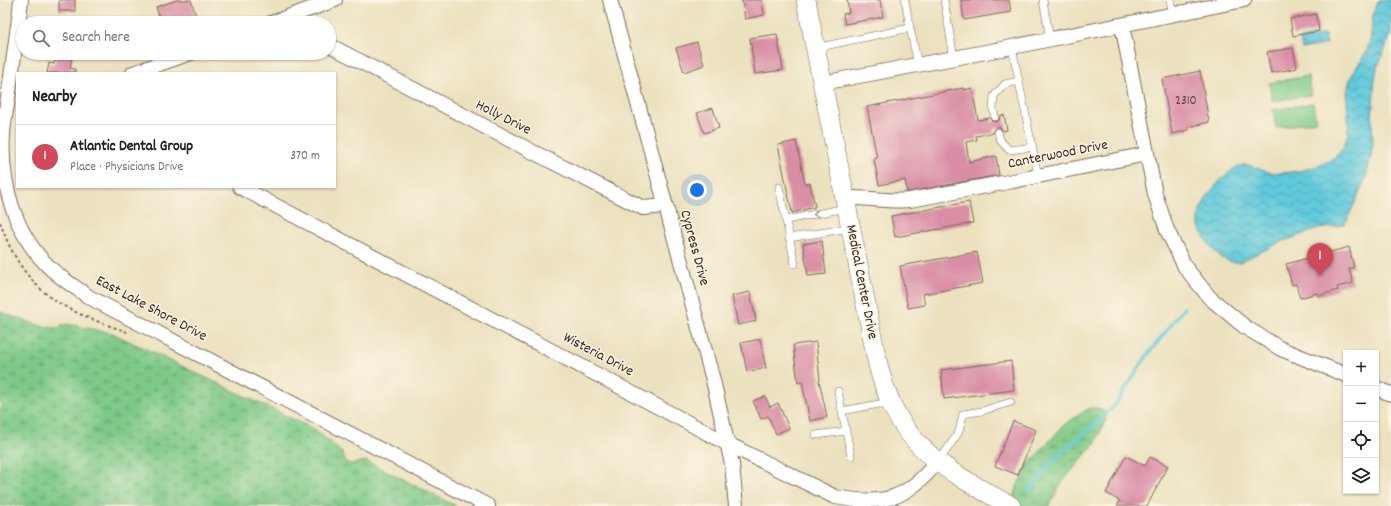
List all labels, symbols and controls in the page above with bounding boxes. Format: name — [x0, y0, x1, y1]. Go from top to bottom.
search box — [16, 16, 336, 60]
icon: search — [30, 27, 52, 49]
text: Search here — [62, 27, 130, 49]
text: Nearby — [32, 86, 76, 110]
house number: 2310 — [1175, 92, 1197, 111]
street label: Holly Drive — [471, 95, 535, 142]
street label: Canterwood Drive — [1006, 134, 1110, 175]
text: Atlantic Dental Group — [70, 136, 193, 158]
text: 1 — [44, 147, 46, 166]
text: 370 m — [290, 147, 320, 166]
text: Place · Physicians Drive — [70, 158, 183, 177]
your location — [687, 180, 707, 200]
street label: Cypress Drive — [673, 208, 715, 289]
one-way arrow — [813, 209, 819, 217]
street label: Medical Center Drive — [839, 223, 883, 342]
pin: 1 — [1307, 243, 1333, 276]
street label: East Lake Shore Drive — [91, 270, 211, 348]
street label: Wisteria Drive — [559, 327, 638, 383]
map controls — [1343, 350, 1379, 494]
button: + — [1343, 350, 1379, 386]
button: − — [1343, 386, 1379, 422]
button: locate — [1343, 422, 1379, 458]
button: layers — [1343, 458, 1379, 494]

